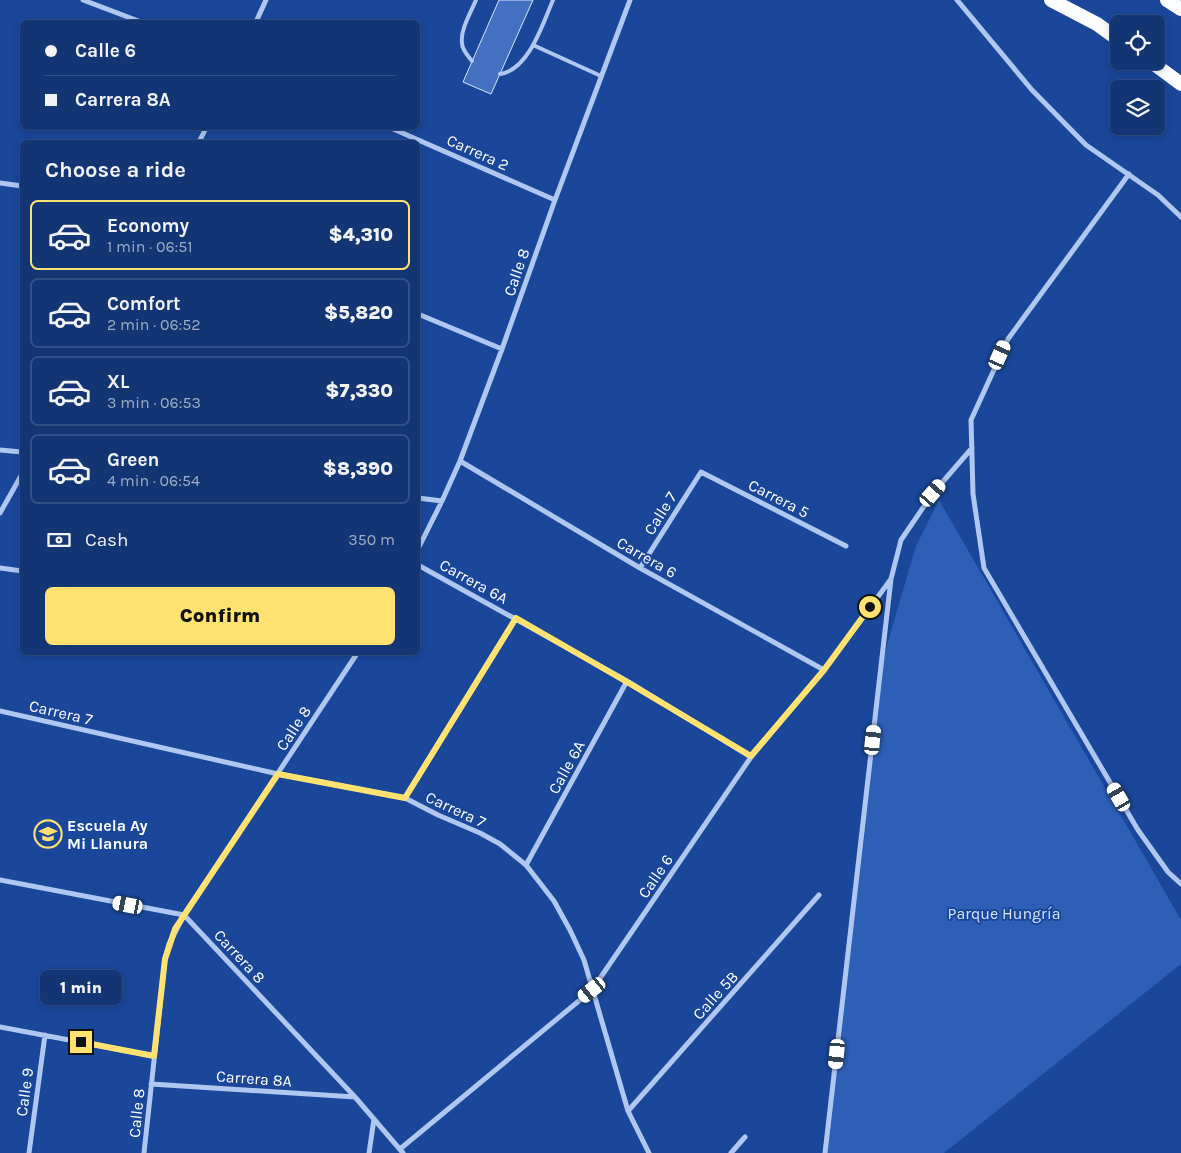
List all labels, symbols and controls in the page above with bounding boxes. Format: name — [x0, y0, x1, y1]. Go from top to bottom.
map controls — [1110, 15, 1165, 135]
button: locate — [1110, 15, 1165, 70]
text: Calle 6 — [75, 40, 136, 62]
button: layers — [1110, 80, 1165, 135]
text: Carrera 8A — [75, 89, 171, 111]
street label: Carrera 2 — [444, 130, 512, 175]
text: Choose a ride — [45, 157, 186, 183]
icon: car — [47, 213, 92, 258]
text: Economy — [107, 215, 189, 237]
text: $4,310 — [328, 224, 393, 246]
text: 1 min · 06:51 — [107, 237, 193, 256]
street label: Calle 8 — [499, 246, 534, 299]
icon: car — [47, 291, 92, 336]
text: Comfort — [107, 293, 181, 315]
text: $5,820 — [324, 302, 393, 324]
text: 2 min · 06:52 — [107, 315, 201, 334]
car — [987, 338, 1012, 372]
icon: car — [47, 369, 92, 414]
text: XL — [107, 371, 129, 393]
text: $7,330 — [325, 380, 393, 402]
text: 3 min · 06:53 — [107, 393, 201, 412]
icon: car — [47, 447, 92, 492]
text: Green — [107, 449, 159, 471]
text: $8,390 — [323, 458, 393, 480]
text: 4 min · 06:54 — [107, 471, 200, 490]
street label: Carrera 5 — [745, 475, 812, 522]
car — [917, 477, 948, 509]
street label: Calle 7 — [640, 488, 681, 538]
icon: cash — [45, 526, 73, 554]
text: Cash — [85, 529, 129, 551]
text: 350 m — [348, 530, 395, 549]
street label: Carrera 6 — [613, 533, 680, 582]
street label: Carrera 6A — [436, 555, 511, 608]
button: Confirm — [45, 587, 395, 645]
route start — [859, 596, 881, 618]
street label: Carrera 7 — [27, 696, 95, 729]
street label: Calle 8 — [272, 702, 315, 754]
car — [863, 724, 882, 756]
street label: Calle 6A — [544, 737, 589, 797]
car — [1105, 780, 1132, 814]
street label: Carrera 7 — [423, 787, 489, 832]
place label: Escuela Ay Mi Llanura — [67, 816, 148, 853]
school or university icon: Escuela Ay Mi Llanura — [33, 819, 63, 849]
street label: Calle 6 — [634, 851, 677, 902]
car — [111, 895, 144, 915]
park label: Parque Hungría — [948, 904, 1060, 923]
street label: Carrera 8 — [210, 925, 269, 987]
street label: Calle 5B — [689, 967, 742, 1023]
callout: 1 min — [40, 970, 122, 1004]
car — [575, 975, 608, 1005]
text: 1 min — [60, 978, 102, 997]
route end — [70, 1031, 92, 1053]
car — [827, 1038, 846, 1070]
street label: Carrera 8A — [215, 1066, 292, 1091]
street label: Calle 9 — [12, 1067, 37, 1118]
street label: Calle 8 — [124, 1087, 149, 1139]

